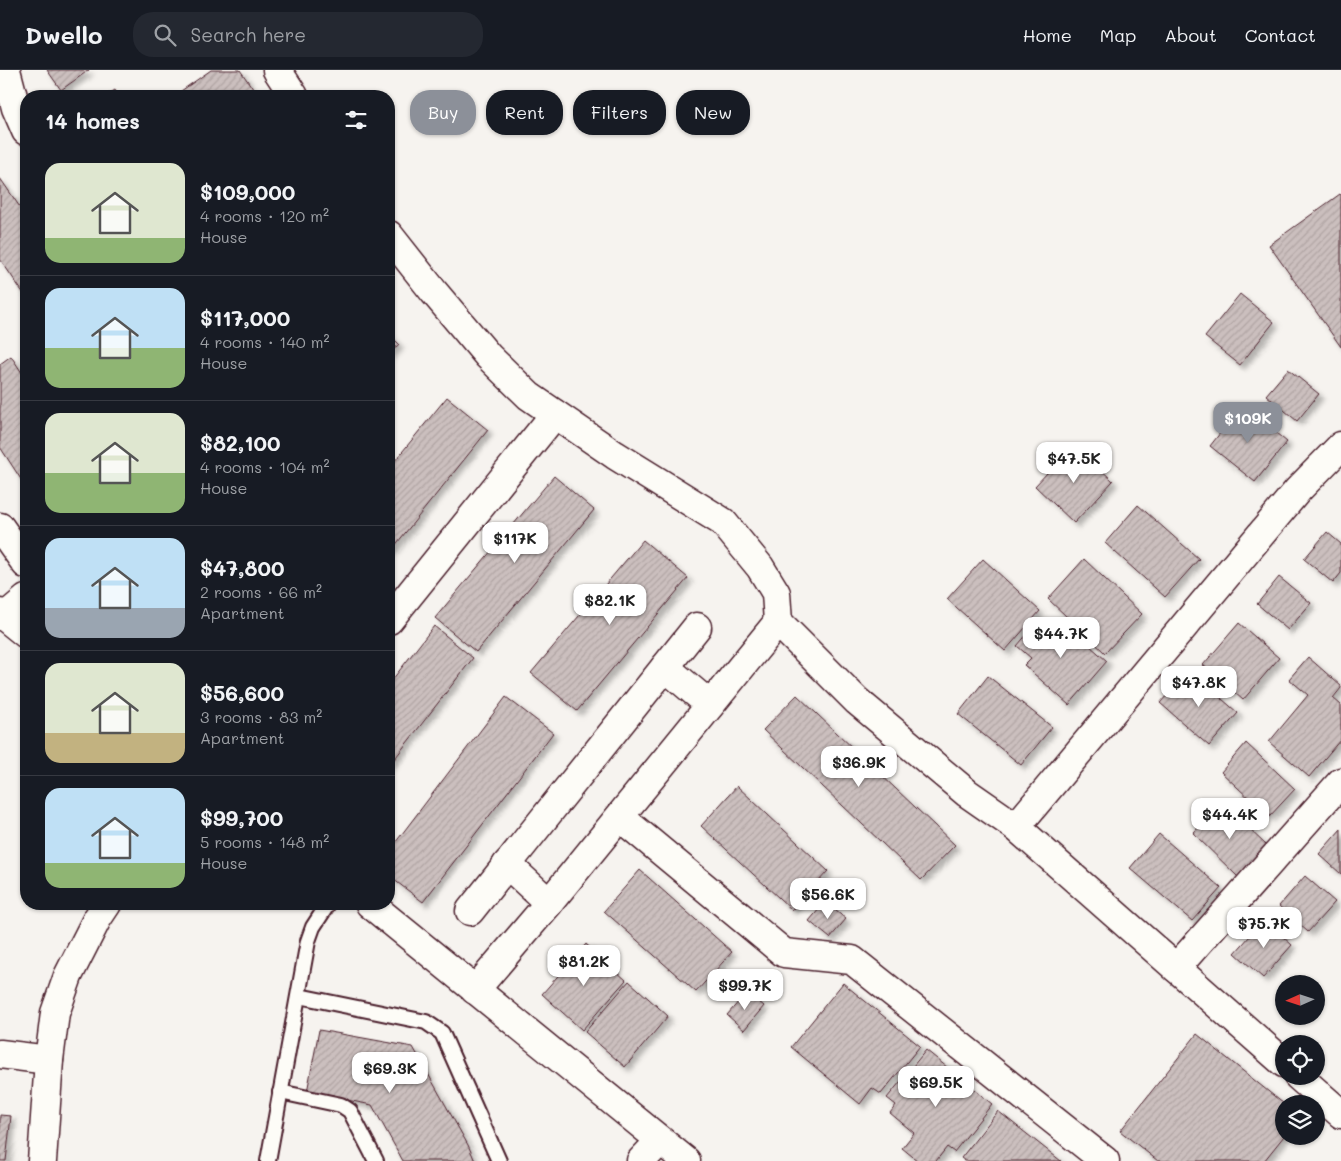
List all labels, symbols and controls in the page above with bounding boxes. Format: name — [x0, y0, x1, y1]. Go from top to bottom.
search box — [133, 12, 483, 57]
text: Dwello — [25, 19, 103, 50]
icon: search — [151, 21, 179, 49]
text: Search here — [191, 22, 306, 47]
text: Home — [1023, 23, 1072, 47]
text: Map — [1100, 23, 1136, 47]
text: About — [1164, 23, 1217, 47]
text: Contact — [1245, 23, 1316, 47]
chip: Buy — [410, 90, 476, 135]
chip: Rent — [486, 90, 563, 135]
chip: Filters — [573, 90, 666, 135]
chip: New — [676, 90, 750, 135]
icon: filters — [342, 106, 370, 134]
text: 14 homes — [45, 107, 140, 134]
text: $109,000 — [200, 178, 295, 205]
icon: home — [85, 183, 145, 243]
text: 4 rooms · 120 m² — [200, 205, 329, 226]
text: House — [200, 226, 247, 247]
text: $117,000 — [200, 304, 290, 331]
icon: home — [85, 308, 145, 368]
text: 4 rooms · 140 m² — [200, 331, 330, 352]
text: House — [200, 352, 247, 373]
pin: $109K — [1213, 402, 1283, 444]
text: $109K — [1224, 407, 1272, 428]
text: $82,100 — [200, 429, 281, 456]
icon: home — [85, 433, 145, 493]
pin: $47.5K — [1033, 442, 1115, 484]
text: $47.5K — [1047, 447, 1101, 468]
text: 4 rooms · 104 m² — [200, 456, 330, 477]
text: House — [200, 477, 247, 498]
pin: $117K — [480, 522, 550, 564]
text: $117K — [493, 527, 537, 548]
text: $47,800 — [200, 554, 284, 581]
icon: home — [85, 558, 145, 618]
text: 2 rooms · 66 m² — [200, 581, 322, 602]
pin: $82.1K — [569, 584, 651, 626]
text: $82.1K — [584, 589, 636, 610]
text: Apartment — [200, 602, 285, 623]
pin: $44.7K — [1020, 616, 1102, 659]
text: $44.7K — [1034, 622, 1088, 643]
pin: $47.8K — [1158, 666, 1240, 708]
text: $47.8K — [1172, 671, 1226, 692]
text: $56,600 — [200, 679, 284, 706]
icon: home — [85, 683, 145, 743]
text: 3 rooms · 83 m² — [200, 706, 322, 727]
text: Apartment — [200, 727, 285, 748]
pin: $36.9K — [818, 746, 900, 788]
text: $36.9K — [832, 751, 886, 772]
pin: $44.4K — [1189, 798, 1271, 840]
text: $44.4K — [1202, 803, 1258, 824]
text: $99,700 — [200, 804, 283, 831]
icon: home — [85, 808, 145, 868]
text: 5 rooms · 148 m² — [200, 831, 329, 852]
text: House — [200, 852, 247, 873]
pin: $56.6K — [787, 878, 869, 920]
text: $56.6K — [801, 883, 855, 904]
pin: $75.7K — [1223, 906, 1305, 949]
text: $75.7K — [1238, 912, 1290, 933]
pin: $81.2K — [543, 944, 625, 987]
text: $81.2K — [558, 950, 610, 971]
pin: $99.7K — [704, 968, 786, 1011]
text: $99.7K — [718, 974, 772, 995]
north arrow — [1275, 975, 1325, 1025]
map controls — [1275, 975, 1325, 1145]
button: locate — [1275, 1035, 1325, 1085]
pin: $69.3K — [349, 1052, 431, 1094]
text: $69.3K — [363, 1057, 417, 1078]
pin: $69.5K — [895, 1066, 977, 1108]
text: $69.5K — [909, 1071, 963, 1092]
button: layers — [1275, 1095, 1325, 1145]

